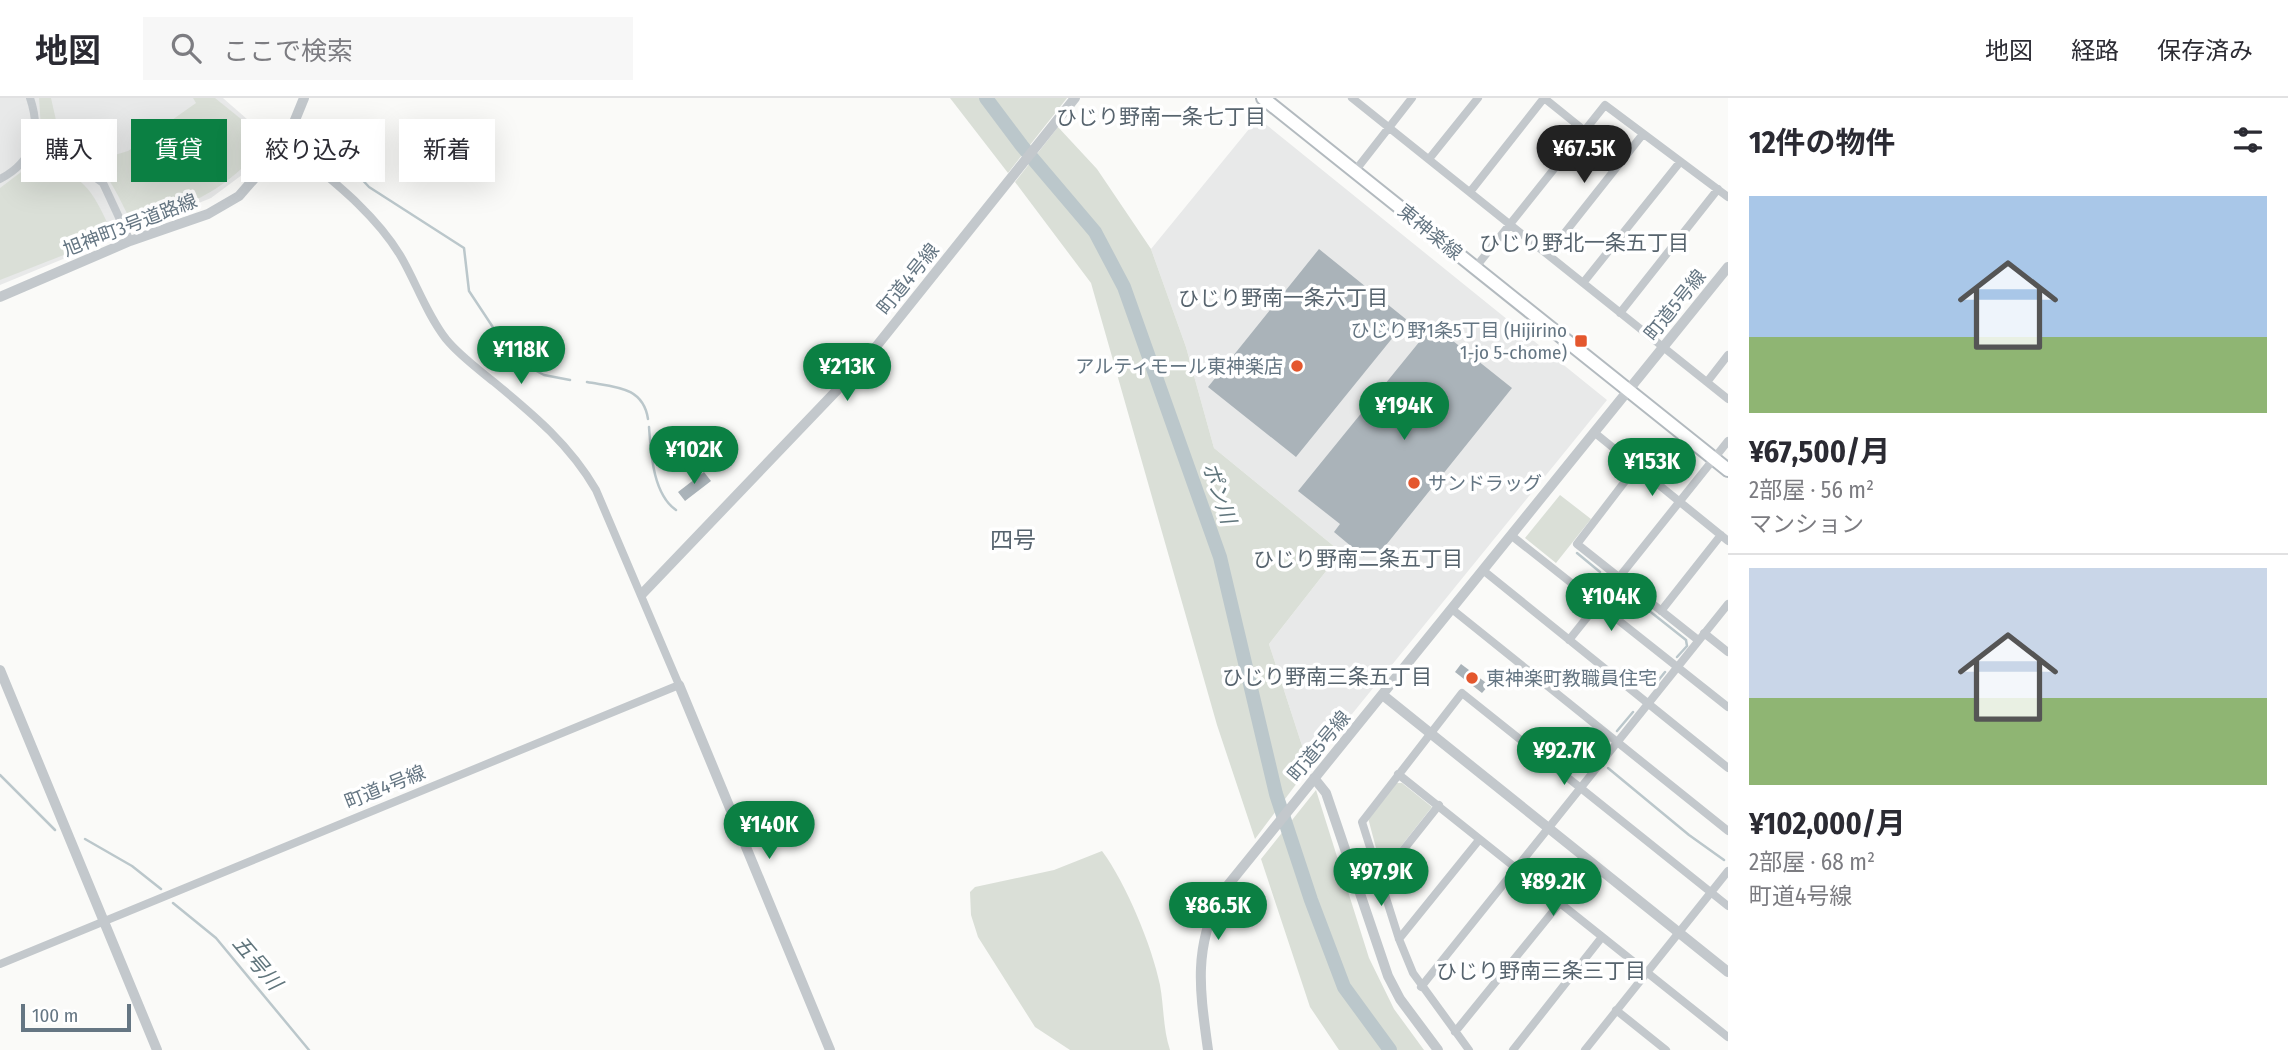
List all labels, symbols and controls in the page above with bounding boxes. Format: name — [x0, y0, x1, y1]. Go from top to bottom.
search box — [143, 17, 633, 80]
icon: search — [167, 29, 205, 67]
text: 地図 — [35, 31, 101, 71]
text: ここで検索 — [223, 36, 353, 67]
text: 地図 — [1985, 37, 2033, 65]
text: 経路 — [2071, 37, 2119, 65]
text: 保存済み — [2157, 37, 2253, 65]
district label: ひじり野南一条七丁目 — [1056, 104, 1266, 130]
chip: 購入 — [21, 119, 117, 182]
chip: 賃貸 — [131, 119, 227, 182]
chip: 絞り込み — [241, 119, 385, 182]
chip: 新着 — [399, 119, 495, 182]
icon: filters — [2229, 121, 2267, 159]
text: 12件の物件 — [1749, 125, 1896, 161]
pin: ¥67.5K — [1527, 126, 1641, 185]
text: ¥67.5K — [1553, 134, 1615, 162]
street label: 旭神町3号道路線 — [60, 189, 200, 261]
street label: 東神楽線 — [1393, 199, 1467, 265]
district label: ひじり野北一条五丁目 — [1479, 230, 1689, 256]
street label: 町道4号線 — [872, 239, 944, 319]
icon: home — [1945, 242, 2071, 368]
street label: 町道5号線 — [1639, 265, 1711, 345]
district label: ひじり野南一条六丁目 — [1178, 285, 1388, 311]
place label: ひじり野1条5丁目 (Hijirino 1-jo 5-chome) — [1350, 319, 1567, 364]
pin: ¥118K — [472, 327, 570, 386]
marker: ひじり野1条5丁目 (Hijirino 1-jo 5-chome) — [1573, 333, 1589, 349]
text: ¥118K — [493, 335, 549, 363]
pin: ¥213K — [798, 344, 896, 403]
text: ¥213K — [819, 352, 875, 380]
place label: アルティモール東神楽店 — [1075, 355, 1283, 378]
marker: アルティモール東神楽店 — [1289, 358, 1305, 374]
pin: ¥194K — [1355, 382, 1453, 442]
text: ¥194K — [1375, 391, 1433, 419]
pin: ¥102K — [645, 426, 743, 486]
text: ¥67,500/月 — [1749, 434, 1890, 470]
text: ¥102K — [665, 435, 723, 463]
pin: ¥153K — [1603, 438, 1701, 498]
text: ¥153K — [1624, 447, 1680, 475]
water label: ポン川 — [1196, 459, 1242, 529]
place label: サンドラッグ — [1428, 472, 1542, 495]
marker: サンドラッグ — [1406, 475, 1422, 491]
text: 2部屋 · 56 m² — [1749, 476, 1874, 504]
text: マンション — [1749, 510, 1864, 538]
district label: 四号 — [990, 526, 1036, 554]
district label: ひじり野南二条五丁目 — [1253, 546, 1463, 572]
pin: ¥104K — [1562, 574, 1660, 633]
text: ¥104K — [1582, 582, 1640, 610]
icon: home — [1945, 614, 2071, 740]
district label: ひじり野南三条五丁目 — [1222, 664, 1432, 690]
place label: 東神楽町教職員住宅 — [1486, 667, 1657, 690]
marker: 東神楽町教職員住宅 — [1464, 670, 1480, 686]
street label: 町道5号線 — [1283, 706, 1355, 786]
pin: ¥92.7K — [1507, 728, 1621, 787]
text: ¥92.7K — [1533, 736, 1595, 764]
street label: 町道4号線 — [341, 760, 429, 814]
pin: ¥140K — [720, 802, 818, 861]
text: ¥102,000/月 — [1749, 806, 1906, 842]
text: ¥140K — [740, 810, 798, 838]
pin: ¥97.9K — [1324, 848, 1438, 908]
text: 2部屋 · 68 m² — [1749, 848, 1875, 876]
text: ¥97.9K — [1349, 857, 1413, 885]
pin: ¥89.2K — [1496, 858, 1610, 918]
text: ¥89.2K — [1521, 867, 1585, 895]
pin: ¥86.5K — [1161, 882, 1275, 942]
text: 町道4号線 — [1749, 882, 1852, 910]
text: ¥86.5K — [1185, 891, 1251, 919]
water label: 五号川 — [227, 931, 288, 997]
district label: ひじり野南三条三丁目 — [1436, 958, 1646, 984]
scale bar — [21, 1001, 131, 1033]
text: 100 m — [32, 1004, 78, 1027]

